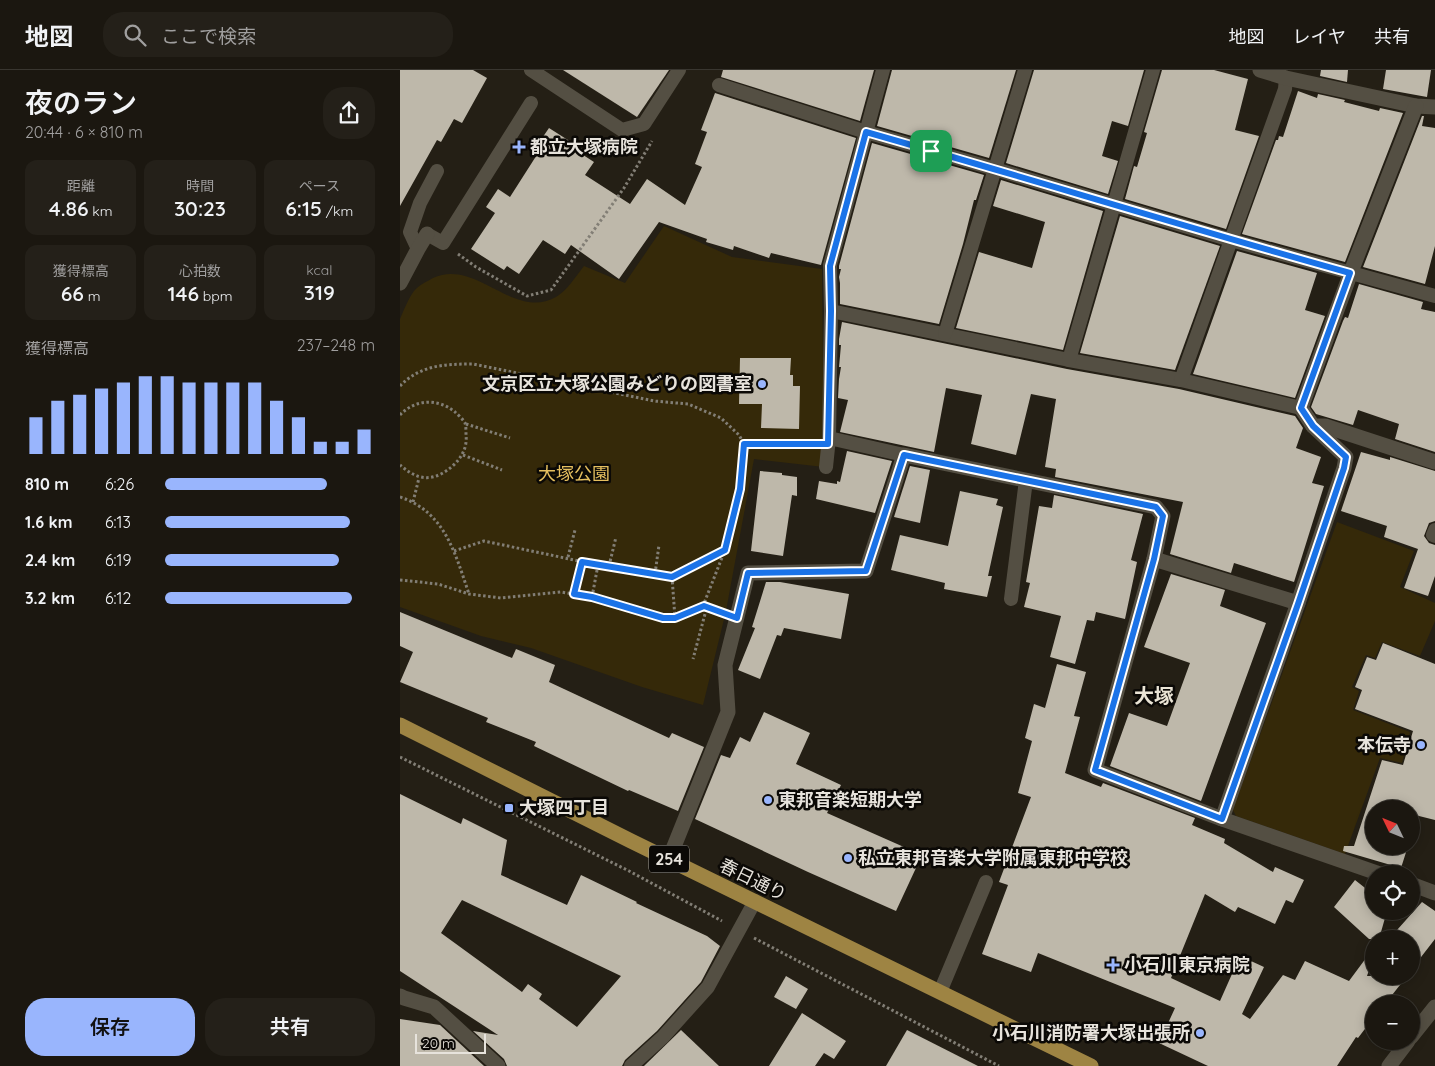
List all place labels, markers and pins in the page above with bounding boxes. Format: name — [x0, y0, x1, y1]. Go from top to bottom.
pin — [910, 130, 952, 172]
place label: 都立大塚病院 — [530, 135, 638, 158]
marker: 都立大塚病院 — [512, 140, 526, 154]
place label: 文京区立大塚公園みどりの図書室 — [482, 372, 752, 395]
marker: 文京区立大塚公園みどりの図書室 — [756, 378, 768, 390]
place label: 本伝寺 — [1357, 733, 1411, 756]
marker: 本伝寺 — [1415, 739, 1427, 751]
place label: 東邦音楽短期大学 — [778, 788, 922, 811]
marker: 東邦音楽短期大学 — [762, 794, 774, 806]
place label: 大塚四丁目 — [519, 796, 609, 819]
marker: 大塚四丁目 — [503, 802, 515, 814]
place label: 私立東邦音楽大学附属東邦中学校 — [858, 846, 1128, 869]
marker: 私立東邦音楽大学附属東邦中学校 — [842, 852, 854, 864]
place label: 小石川東京病院 — [1124, 953, 1250, 976]
marker: 小石川東京病院 — [1106, 958, 1120, 972]
place label: 小石川消防署大塚出張所 — [992, 1021, 1190, 1044]
marker: 小石川消防署大塚出張所 — [1194, 1027, 1206, 1039]

